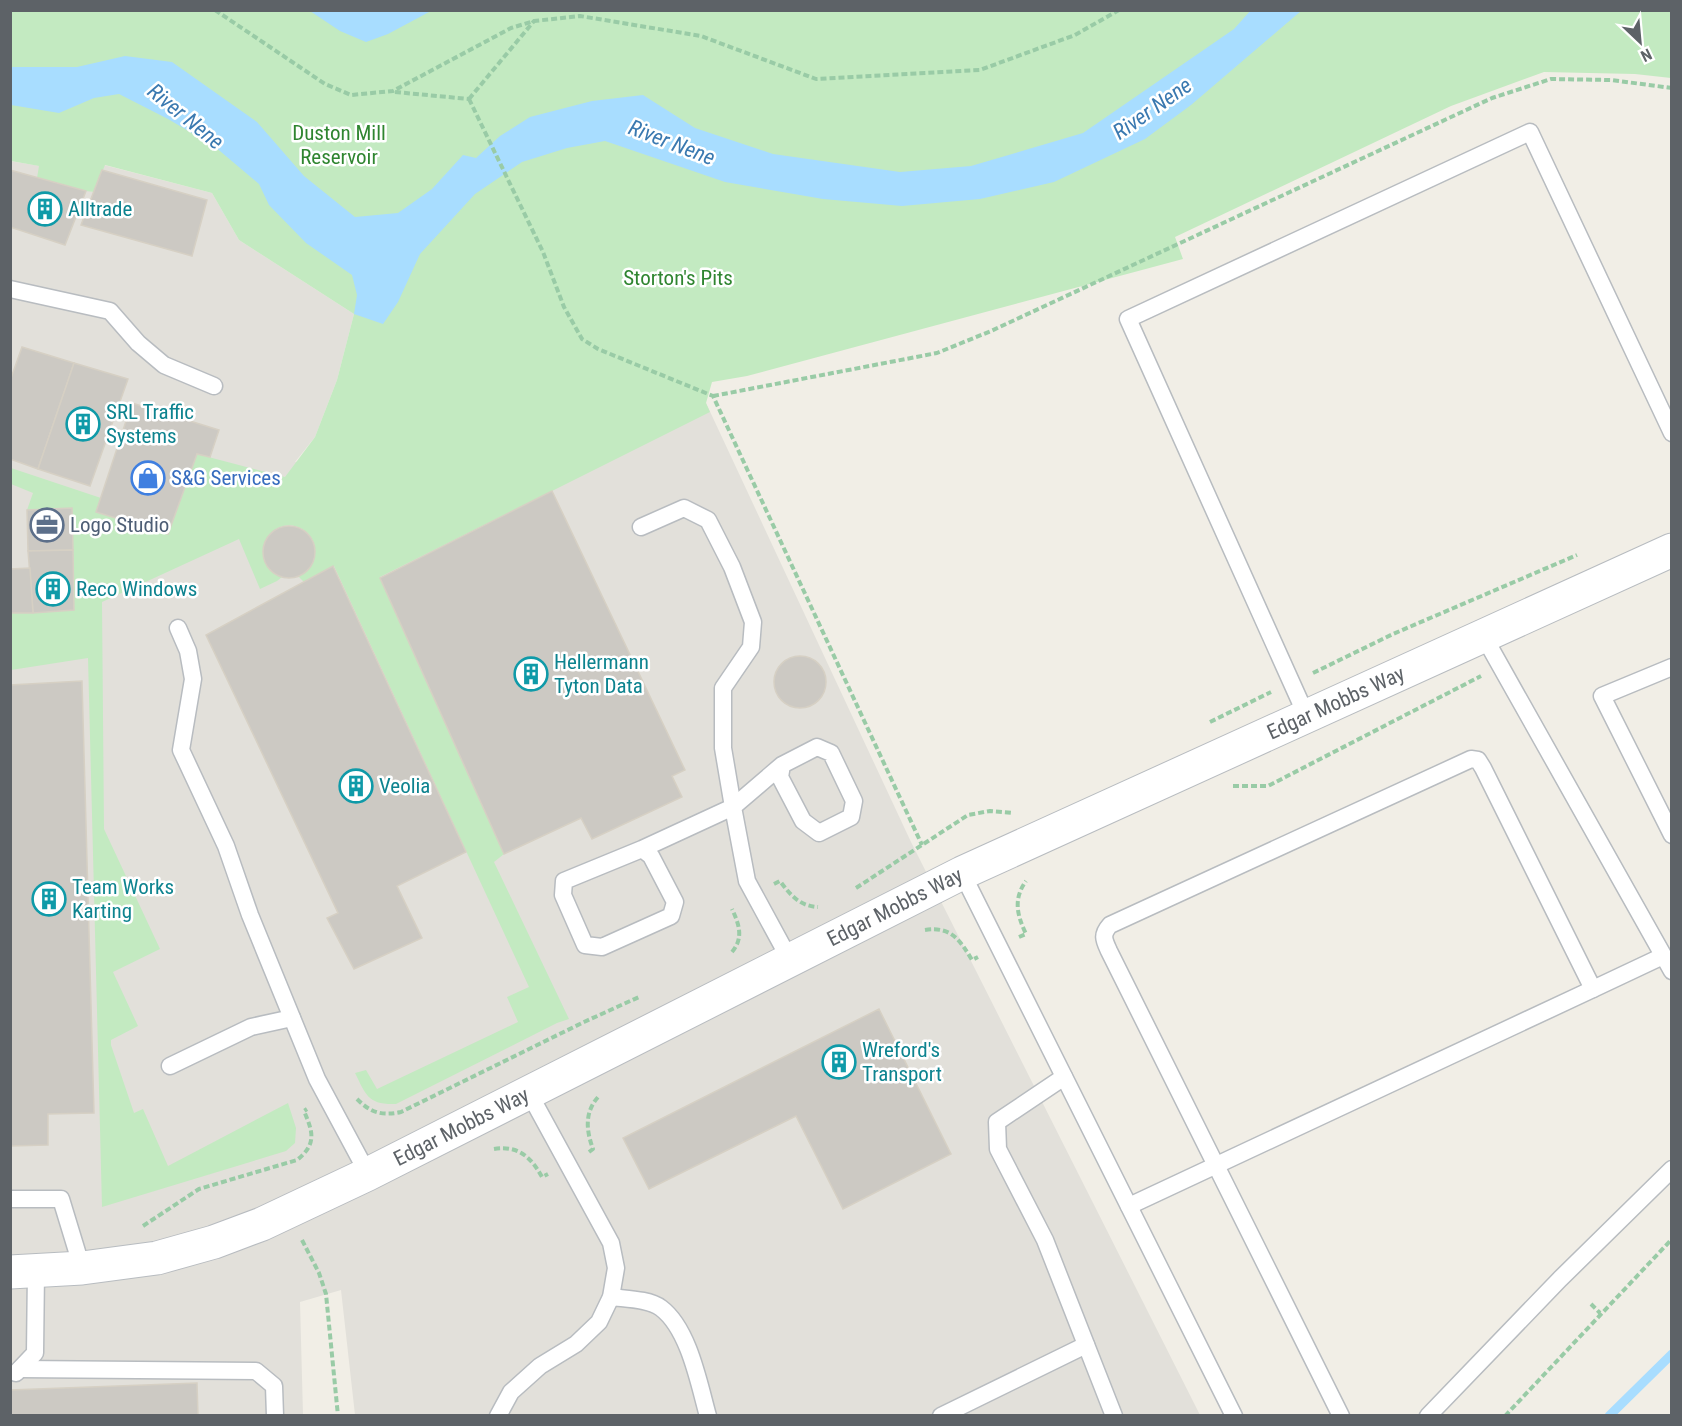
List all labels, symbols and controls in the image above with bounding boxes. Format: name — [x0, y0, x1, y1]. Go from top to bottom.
north arrow — [1610, 12, 1670, 72]
text: N — [1638, 44, 1655, 66]
water label: River Nene — [1108, 72, 1196, 145]
water label: River Nene — [143, 78, 229, 155]
water label: River Nene — [625, 115, 718, 170]
park label: Duston Mill Reservoir — [292, 121, 386, 169]
building icon: Alltrade — [27, 191, 63, 227]
place label: Alltrade — [68, 197, 132, 221]
park label: Storton's Pits — [623, 266, 733, 290]
place label: SRL Traffic Systems — [106, 400, 194, 448]
building icon: SRL Traffic Systems — [65, 406, 101, 442]
shop icon: S&G Services — [130, 460, 166, 496]
place label: S&G Services — [171, 466, 281, 490]
office icon: Logo Studio — [29, 507, 65, 543]
place label: Logo Studio — [70, 513, 169, 537]
building icon: Reco Windows — [35, 571, 71, 607]
place label: Reco Windows — [76, 577, 197, 601]
place label: Hellermann Tyton Data — [554, 650, 649, 698]
building icon: Hellermann Tyton Data — [513, 656, 549, 692]
street label: Edgar Mobbs Way — [1263, 661, 1408, 745]
building icon: Veolia — [338, 768, 374, 804]
place label: Veolia — [379, 774, 430, 798]
street label: Edgar Mobbs Way — [823, 863, 967, 951]
place label: Team Works Karting — [72, 875, 174, 923]
building icon: Team Works Karting — [31, 881, 67, 917]
place label: Wreford's Transport — [862, 1038, 942, 1086]
building icon: Wreford's Transport — [821, 1044, 857, 1080]
street label: Edgar Mobbs Way — [390, 1082, 533, 1171]

